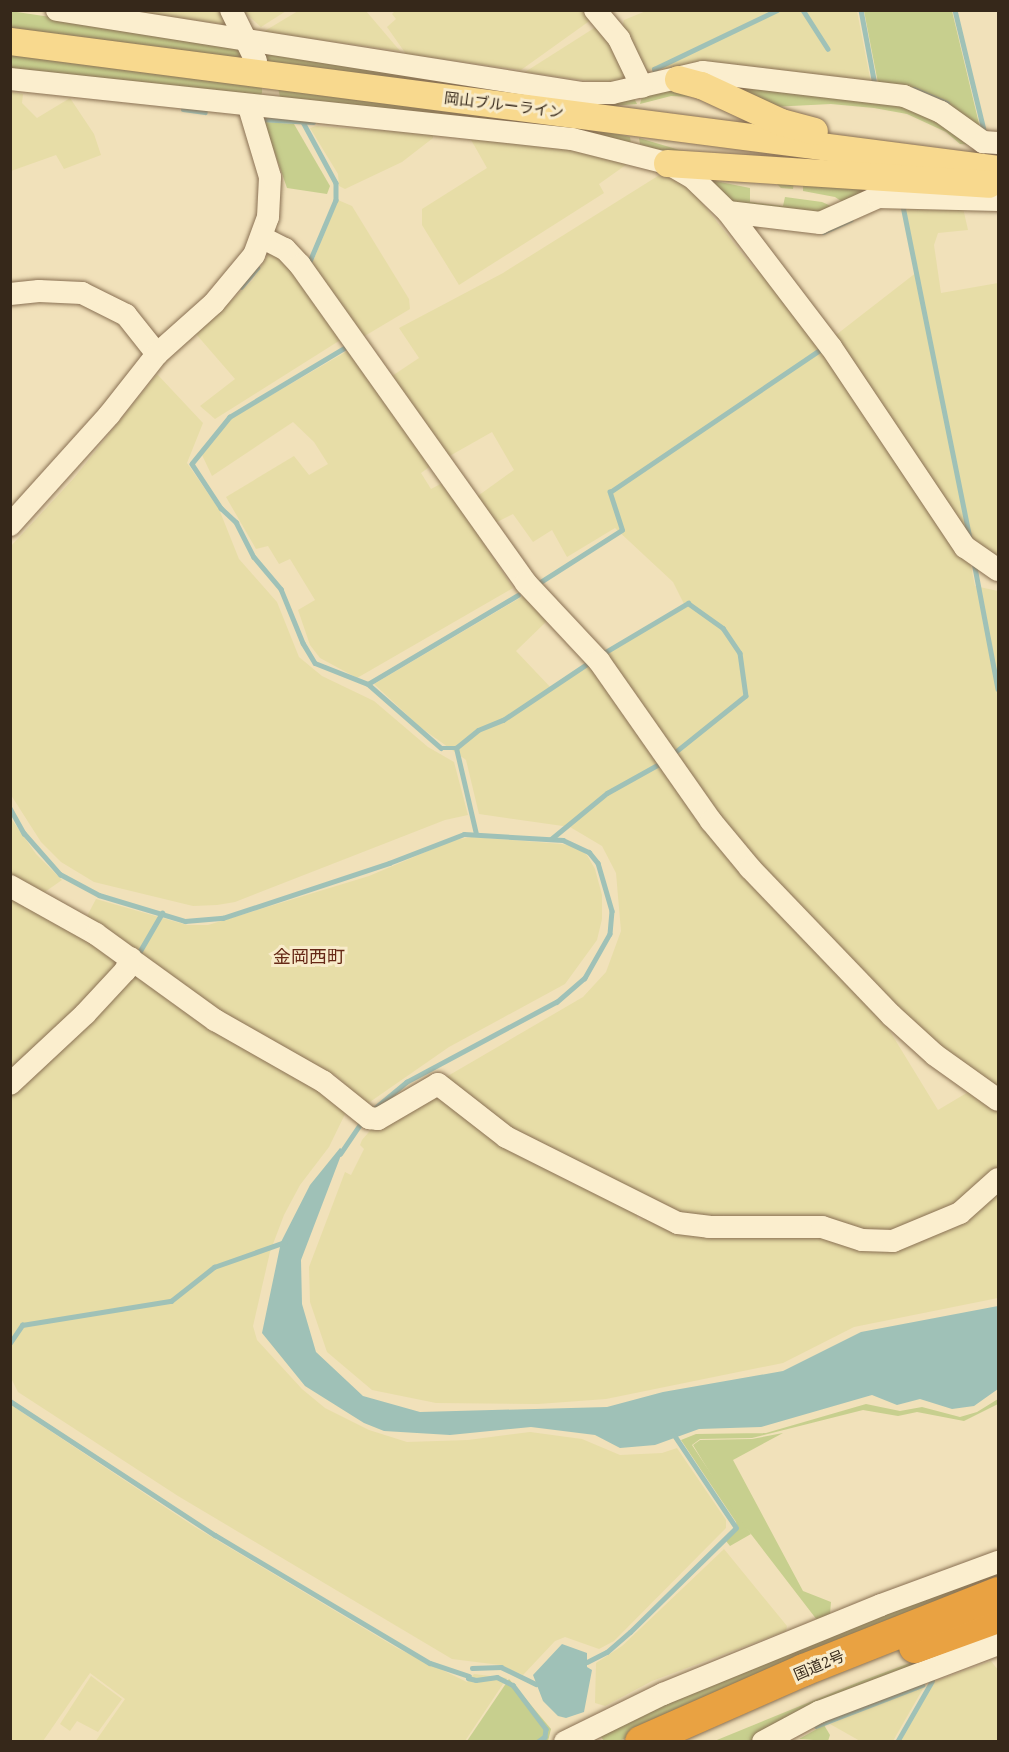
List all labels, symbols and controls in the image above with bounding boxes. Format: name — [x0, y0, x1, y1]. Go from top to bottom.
street label: 岡山ブルーライン — [443, 89, 565, 121]
district label: 金岡西町 — [273, 945, 345, 967]
street label: 国道2号 — [791, 1646, 847, 1684]

